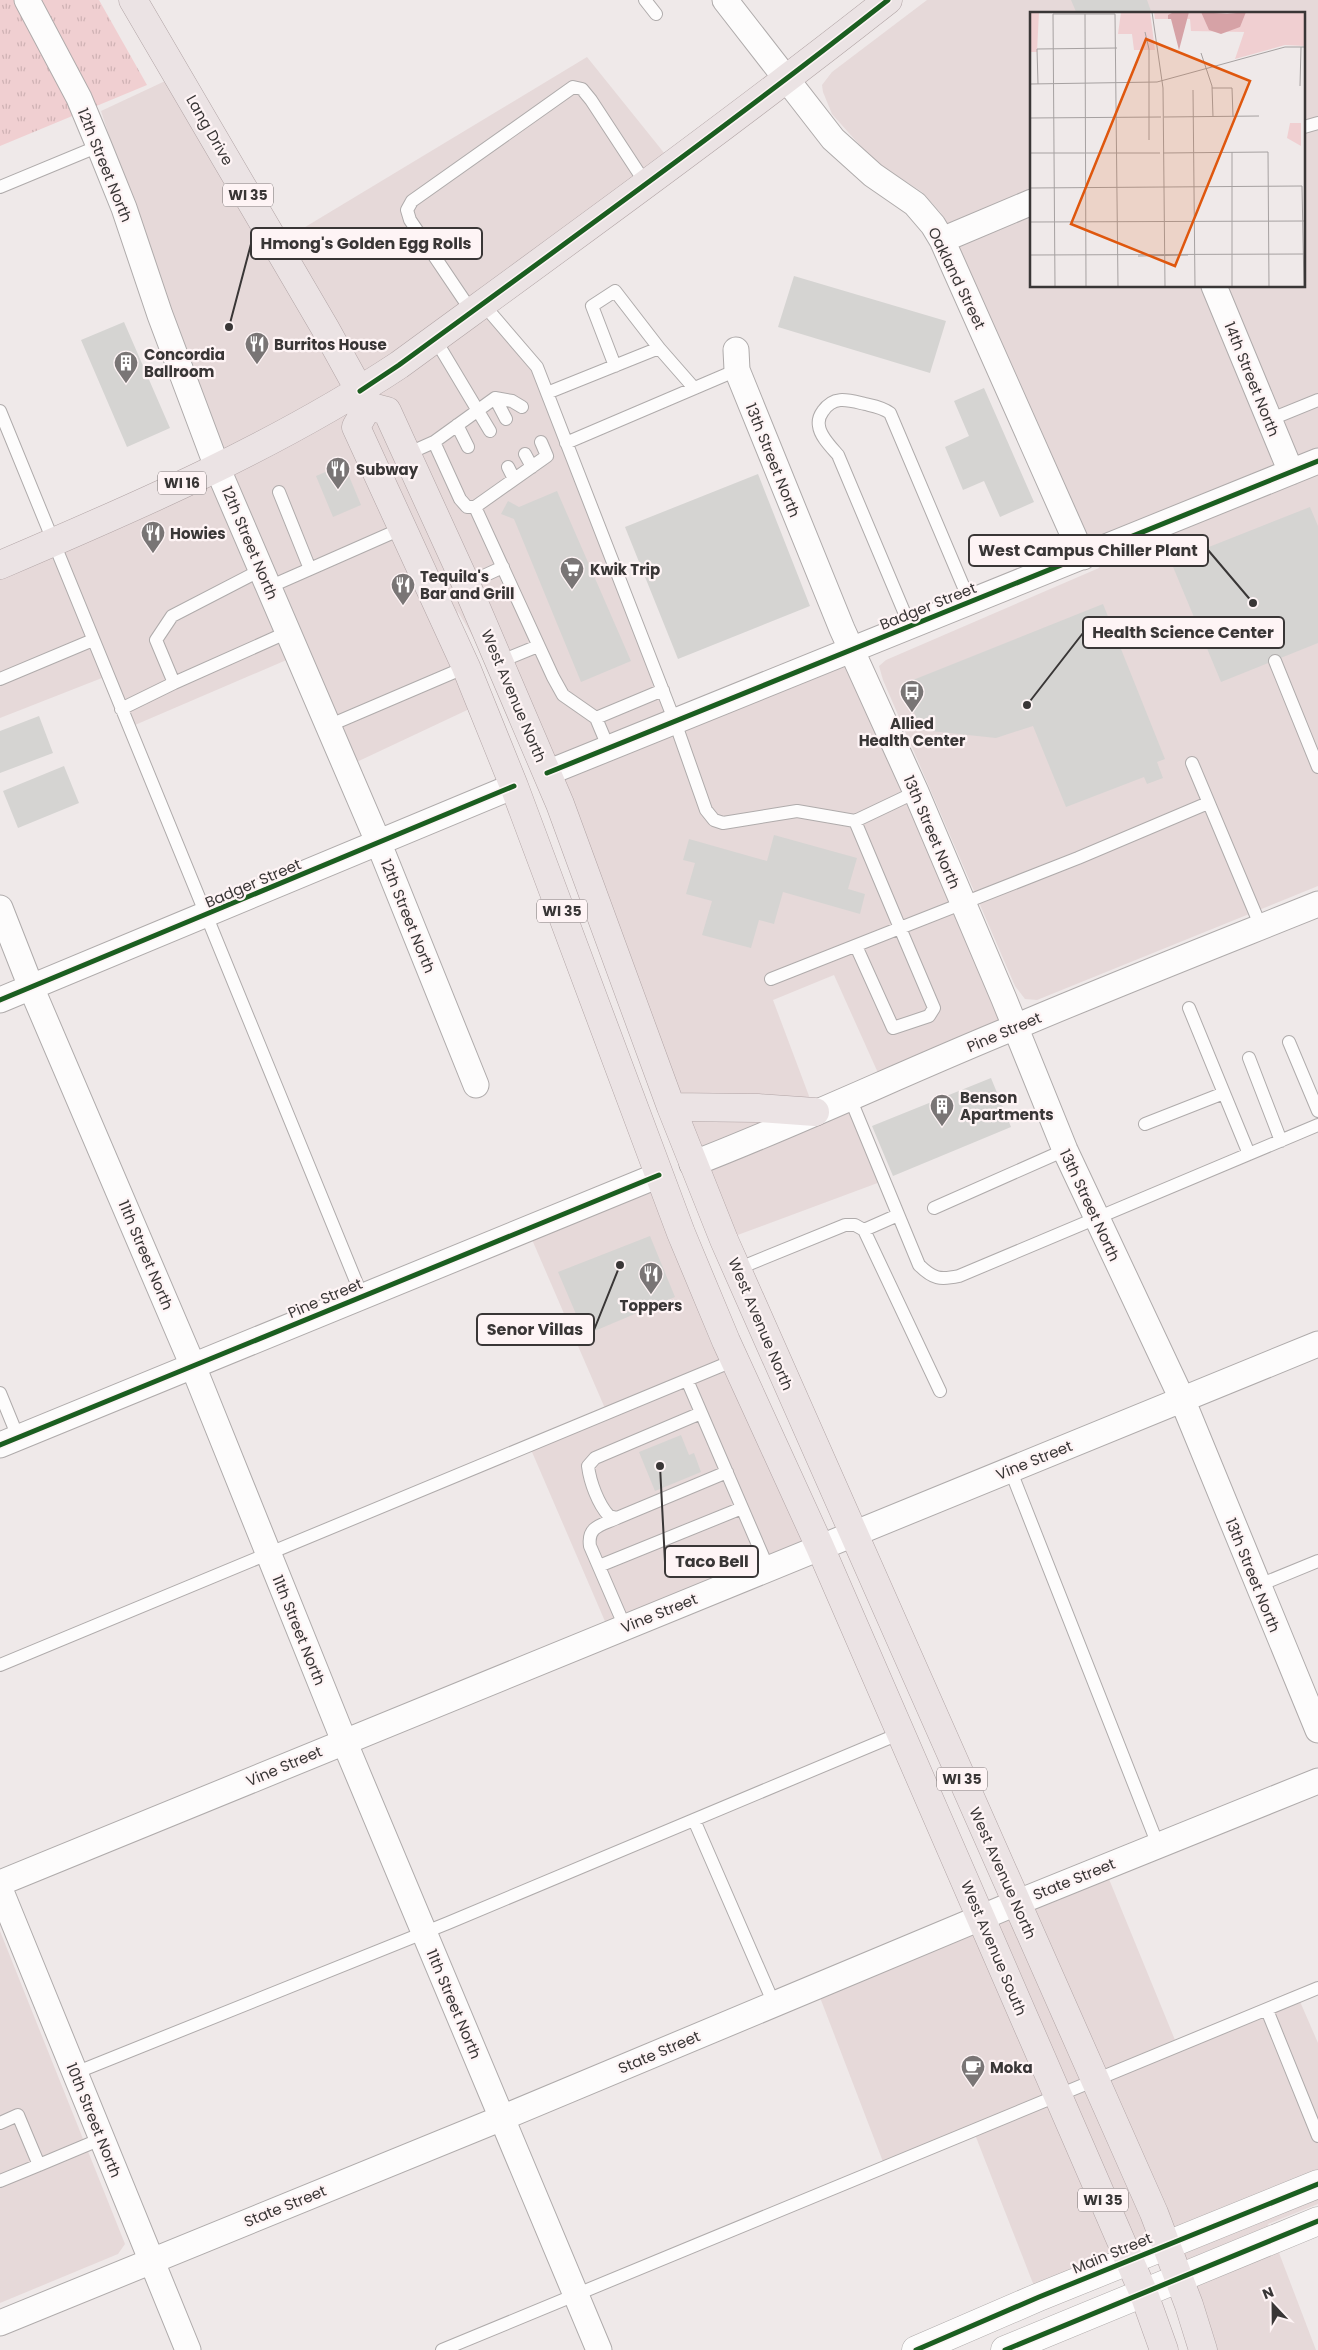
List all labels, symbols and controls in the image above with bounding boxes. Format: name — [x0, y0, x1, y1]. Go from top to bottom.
inset map — [1030, 12, 1306, 288]
street label: Lang Drive — [181, 91, 239, 169]
street label: 12th Street North — [73, 105, 137, 225]
road number: WI 35 — [223, 184, 273, 206]
street label: Oakland Street — [923, 223, 991, 333]
callout: Hmong's Golden Egg Rolls — [251, 228, 482, 259]
text: Hmong's Golden Egg Rolls — [260, 232, 472, 255]
street label: 14th Street North — [1219, 318, 1285, 440]
restaurant icon: Burritos House — [244, 331, 270, 365]
place label: Burritos House — [274, 334, 387, 355]
place label: Concordia Ballroom — [144, 344, 225, 382]
building icon: Concordia Ballroom — [113, 350, 139, 384]
street label: 13th Street North — [741, 400, 805, 520]
restaurant icon: Subway — [325, 456, 351, 490]
place label: Subway — [356, 459, 419, 480]
road number: WI 16 — [158, 472, 206, 494]
street label: 12th Street North — [217, 483, 283, 603]
restaurant icon: Howies — [140, 520, 166, 554]
place label: Howies — [170, 523, 226, 544]
callout: West Campus Chiller Plant — [969, 535, 1208, 566]
text: West Campus Chiller Plant — [978, 539, 1198, 562]
supermarket icon: Kwik Trip — [559, 556, 585, 590]
place label: Kwik Trip — [590, 559, 660, 580]
place label: Tequila's Bar and Grill — [420, 566, 514, 604]
restaurant icon: Tequila's Bar and Grill — [390, 572, 416, 606]
street label: Badger Street — [877, 577, 979, 635]
callout: Health Science Center — [1083, 617, 1284, 648]
text: Health Science Center — [1092, 621, 1274, 644]
street label: West Avenue North — [477, 626, 551, 766]
bus stop icon: Allied Health Center — [899, 679, 925, 713]
place label: Allied Health Center — [859, 713, 966, 751]
street label: 13th Street North — [899, 772, 965, 892]
street label: Badger Street — [202, 853, 304, 913]
street label: 12th Street North — [376, 856, 440, 976]
road number: WI 35 — [537, 899, 587, 922]
street label: Pine Street — [963, 1007, 1045, 1057]
place label: Benson Apartments — [960, 1087, 1054, 1125]
building icon: Benson Apartments — [929, 1093, 955, 1127]
street label: 13th Street North — [1055, 1146, 1125, 1264]
street label: 11th Street North — [113, 1197, 179, 1313]
street label: West Avenue North — [724, 1254, 798, 1394]
restaurant icon: Toppers — [638, 1261, 664, 1295]
street label: Pine Street — [284, 1273, 366, 1323]
place label: Toppers — [620, 1295, 682, 1316]
callout: Senor Villas — [477, 1314, 594, 1345]
text: Senor Villas — [487, 1318, 583, 1341]
street label: Vine Street — [993, 1435, 1075, 1485]
street label: 13th Street North — [1221, 1515, 1285, 1635]
callout: Taco Bell — [665, 1546, 758, 1577]
text: Taco Bell — [675, 1550, 749, 1573]
street label: 11th Street North — [267, 1572, 331, 1688]
street label: Vine Street — [618, 1588, 700, 1638]
street label: Vine Street — [243, 1741, 325, 1791]
road number: WI 35 — [937, 1768, 987, 1790]
street label: West Avenue North — [964, 1804, 1042, 1942]
street label: State Street — [1030, 1853, 1118, 1905]
street label: West Avenue South — [956, 1877, 1032, 2019]
street label: 11th Street North — [421, 1946, 487, 2062]
street label: State Street — [615, 2025, 703, 2079]
cafe icon: Moka — [960, 2054, 986, 2088]
place label: Moka — [990, 2057, 1033, 2078]
street label: 10th Street North — [61, 2060, 127, 2180]
street label: State Street — [241, 2180, 329, 2232]
road number: WI 35 — [1078, 2188, 1128, 2212]
street label: Main Street — [1069, 2227, 1155, 2279]
north arrow — [1248, 2280, 1298, 2330]
text: N — [1260, 2282, 1277, 2304]

